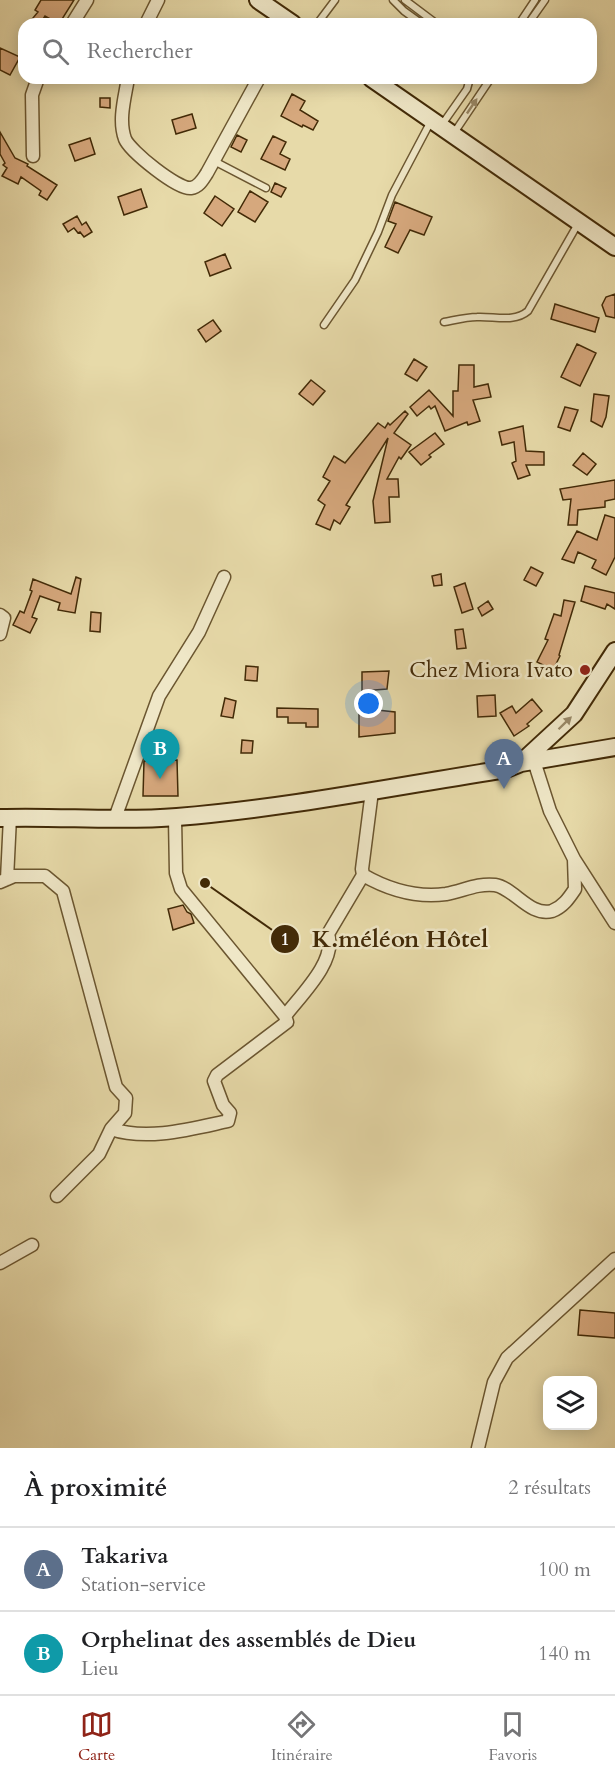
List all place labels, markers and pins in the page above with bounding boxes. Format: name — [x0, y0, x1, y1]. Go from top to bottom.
place label: Chez Miora Ivato — [409, 655, 573, 685]
marker: Chez Miora Ivato — [578, 663, 592, 677]
pin: B — [140, 730, 180, 779]
pin: A — [484, 740, 524, 789]
callout: K.méléon Hôtel — [270, 918, 500, 960]

